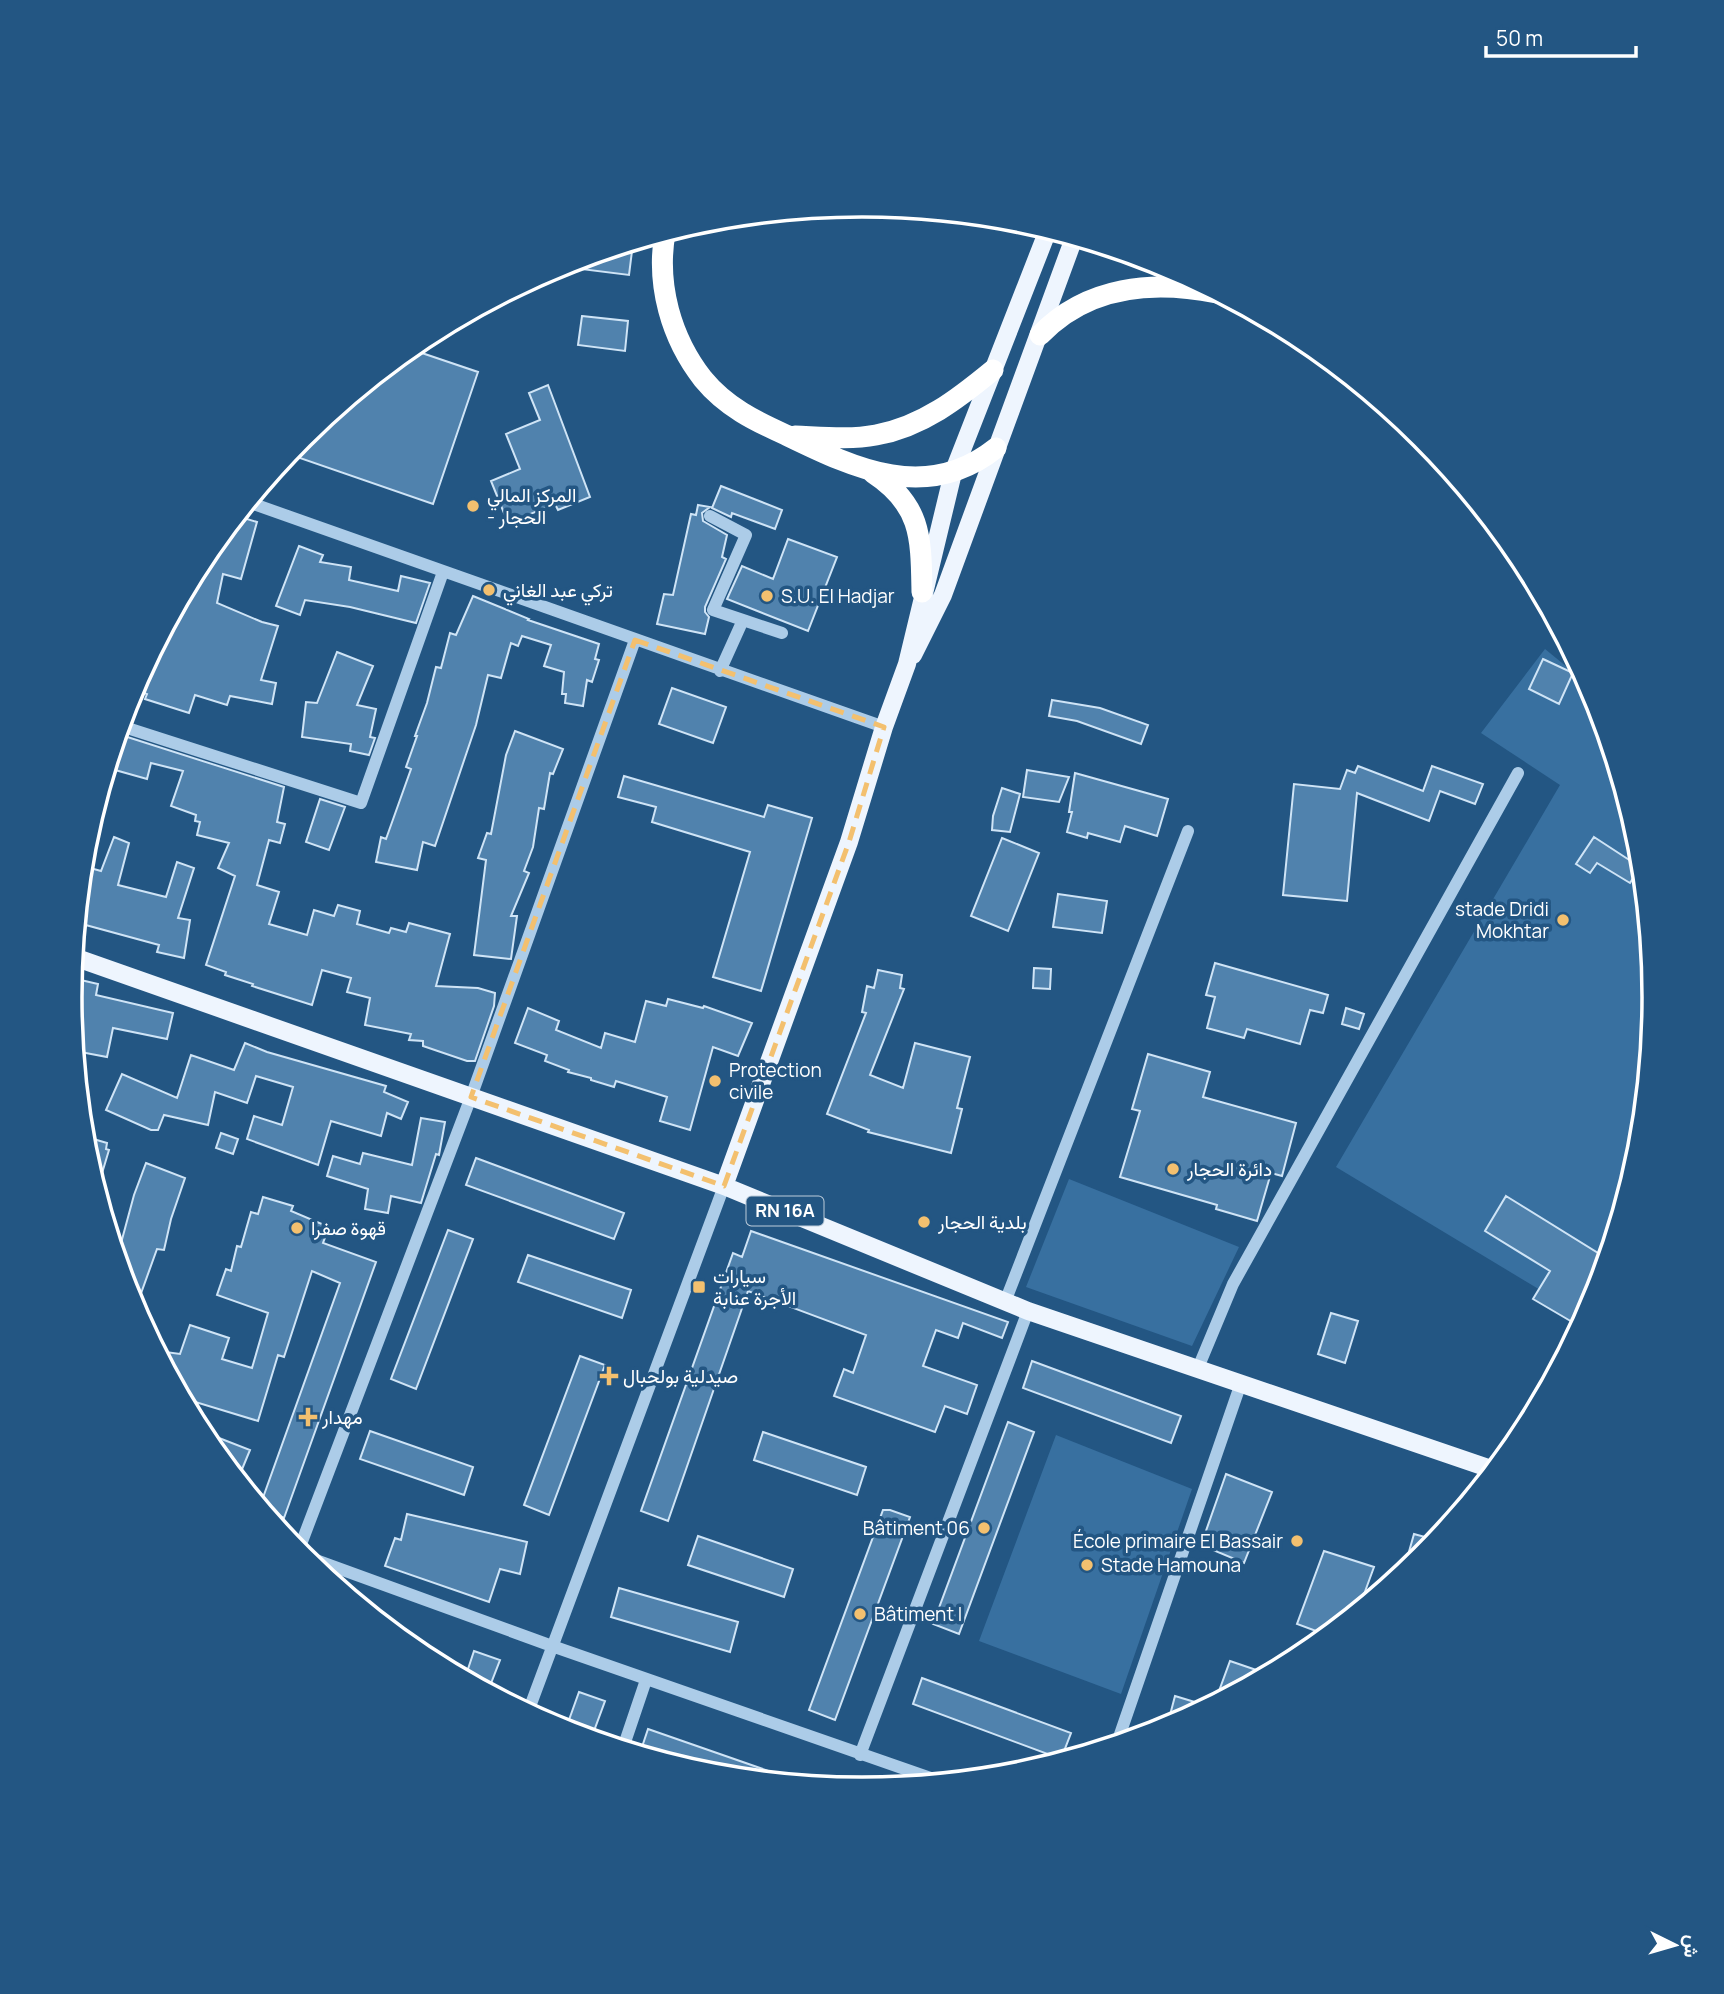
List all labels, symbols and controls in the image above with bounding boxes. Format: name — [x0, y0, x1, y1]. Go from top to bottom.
scale bar — [1486, 14, 1636, 58]
text: 50 m — [1496, 24, 1543, 52]
place label: المركز المالي - الحجار — [487, 482, 576, 530]
marker: المركز المالي - الحجار — [465, 498, 481, 514]
place label: تركي عبد الغاني — [503, 577, 613, 606]
marker: تركي عبد الغاني — [481, 582, 497, 598]
place label: S.U. El Hadjar — [781, 583, 895, 609]
marker: S.U. El Hadjar — [759, 588, 775, 604]
place label: stade Dridi Mokhtar — [1455, 896, 1549, 944]
marker: stade Dridi Mokhtar — [1555, 912, 1571, 928]
place label: Protection civile — [729, 1057, 822, 1105]
marker: Protection civile — [707, 1073, 723, 1089]
place label: دائرة الحجار — [1186, 1156, 1272, 1182]
marker: دائرة الحجار — [1165, 1161, 1181, 1177]
road number: RN 16A — [746, 1196, 824, 1226]
place label: بلدية الحجار — [937, 1209, 1027, 1235]
marker: بلدية الحجار — [916, 1214, 932, 1230]
place label: قهوة صفرا — [311, 1215, 386, 1241]
marker: قهوة صفرا — [289, 1220, 305, 1236]
place label: سيارات الأجرة عنابة — [713, 1263, 796, 1311]
marker: سيارات الأجرة عنابة — [691, 1279, 707, 1295]
place label: صيدلية بولحبال — [623, 1363, 738, 1389]
marker: صيدلية بولحبال — [601, 1368, 617, 1384]
place label: مهدار — [321, 1404, 363, 1430]
marker: مهدار — [300, 1409, 316, 1425]
place label: Bâtiment 06 — [863, 1515, 970, 1541]
marker: Bâtiment 06 — [976, 1520, 992, 1536]
place label: École primaire El Bassair — [1073, 1528, 1283, 1554]
marker: École primaire El Bassair — [1289, 1533, 1305, 1549]
place label: Stade Hamouna — [1101, 1552, 1241, 1578]
marker: Stade Hamouna — [1079, 1557, 1095, 1573]
place label: Bâtiment I — [874, 1601, 962, 1627]
marker: Bâtiment I — [852, 1606, 868, 1622]
north arrow — [1640, 1910, 1710, 1980]
text: ش — [1678, 1934, 1706, 1959]

